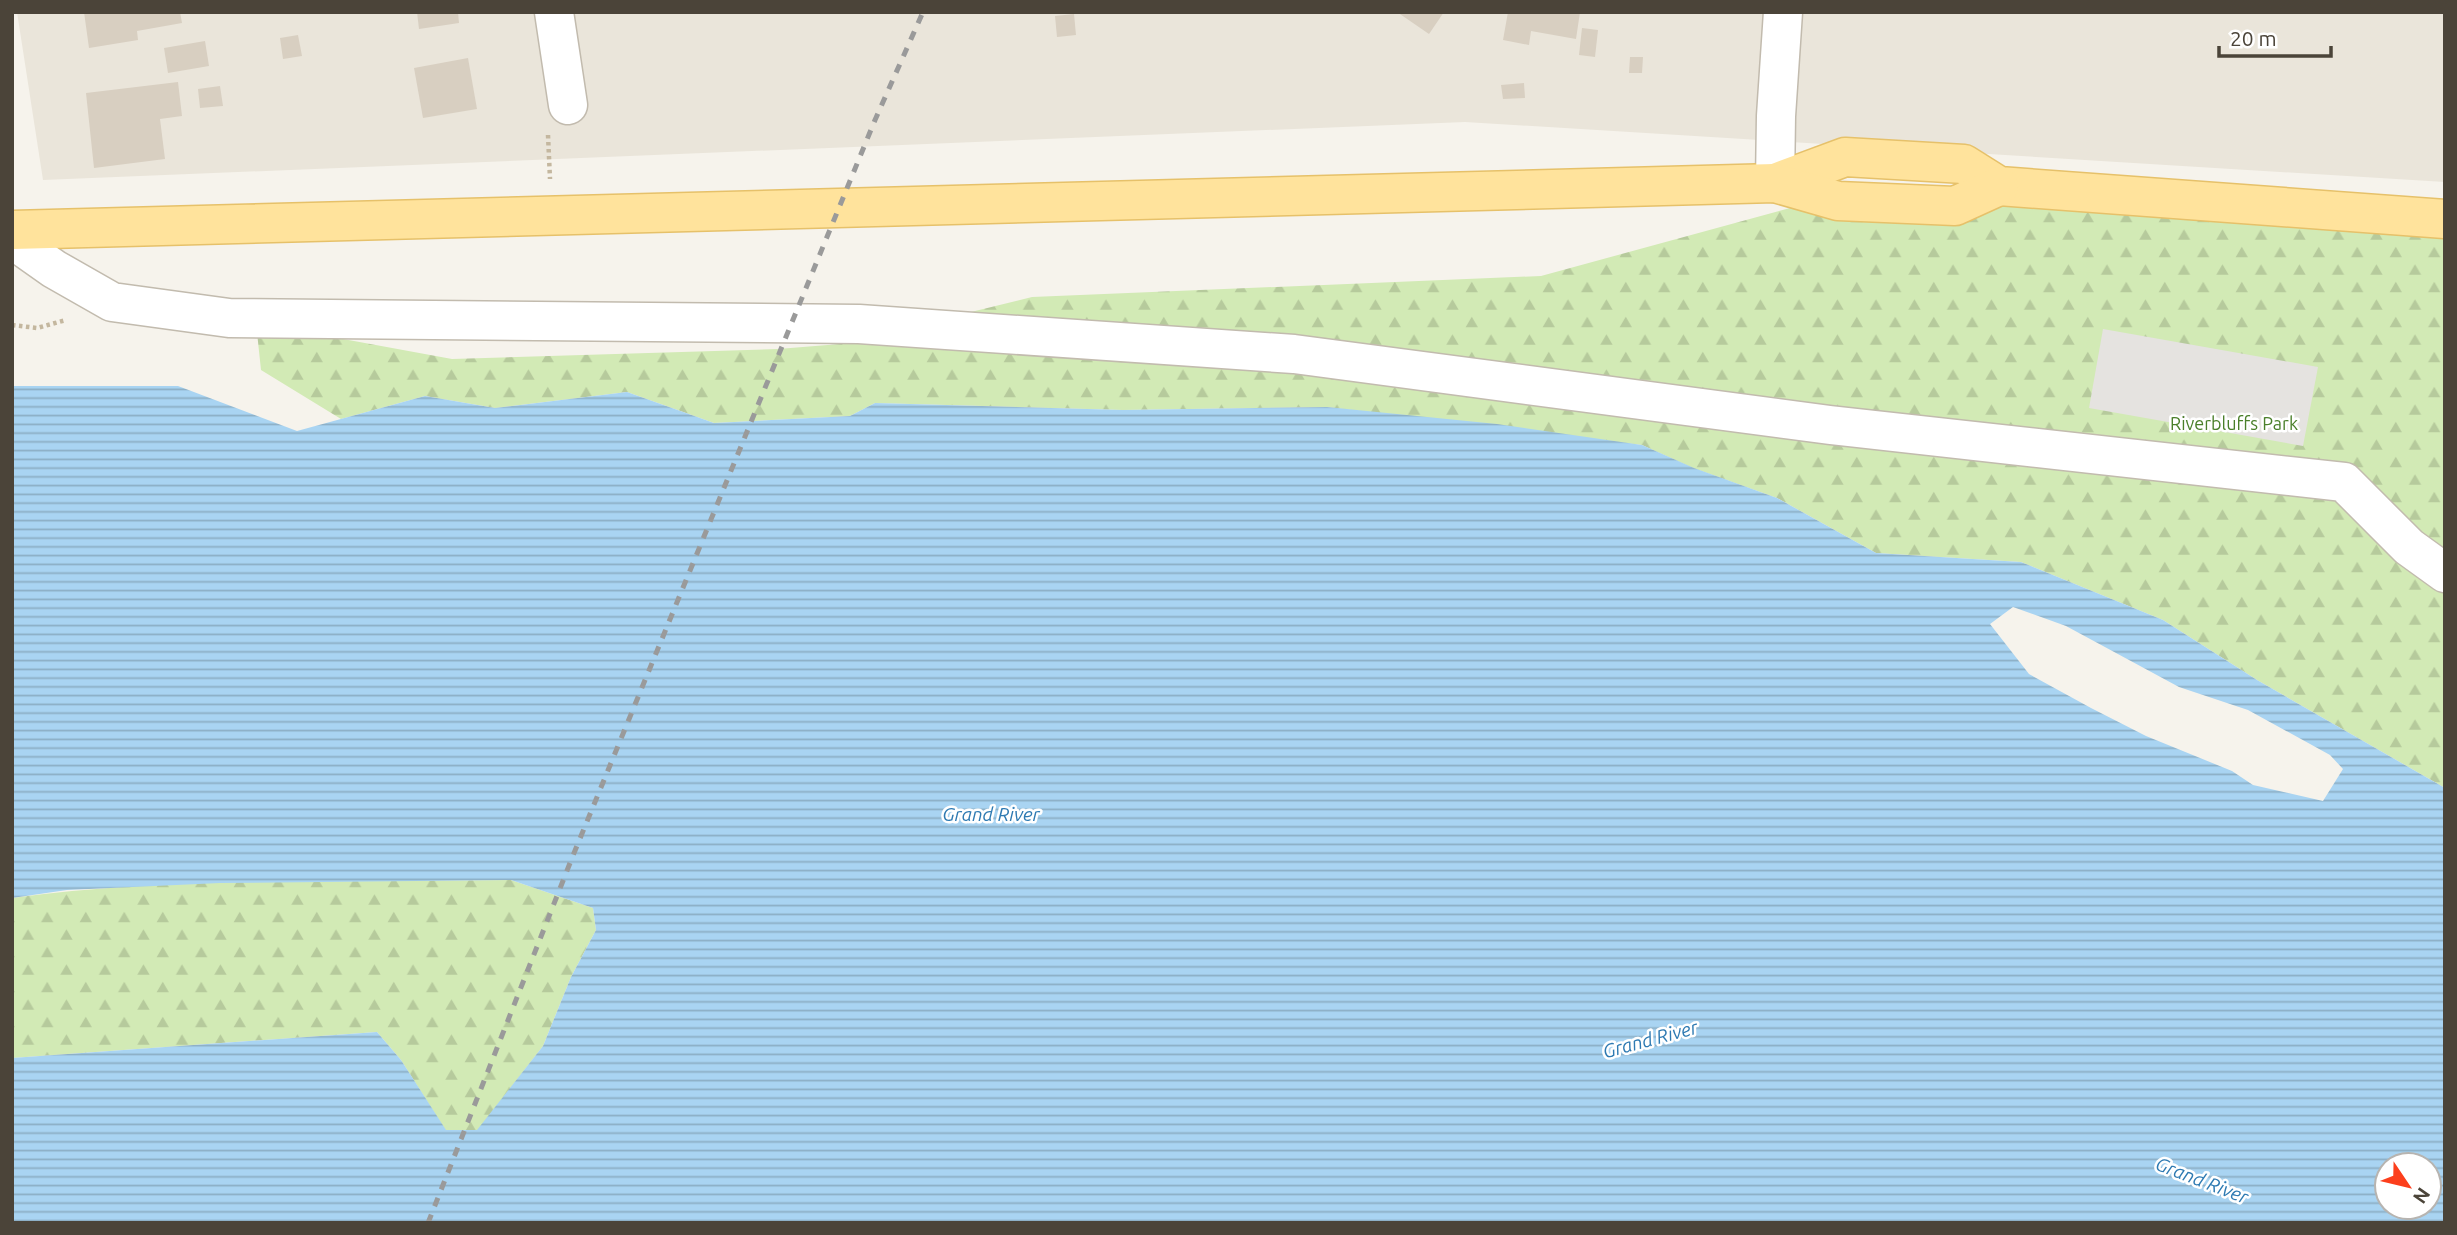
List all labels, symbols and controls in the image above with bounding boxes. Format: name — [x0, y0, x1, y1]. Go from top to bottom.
scale bar — [2219, 14, 2331, 58]
text: 20 m — [2230, 26, 2277, 50]
park label: Riverbluffs Park — [2170, 413, 2298, 433]
water label: Grand River — [942, 803, 1041, 825]
water label: Grand River — [1600, 1016, 1701, 1062]
north arrow — [2373, 1151, 2443, 1221]
water label: Grand River — [2152, 1152, 2252, 1208]
text: N — [2409, 1184, 2435, 1208]

